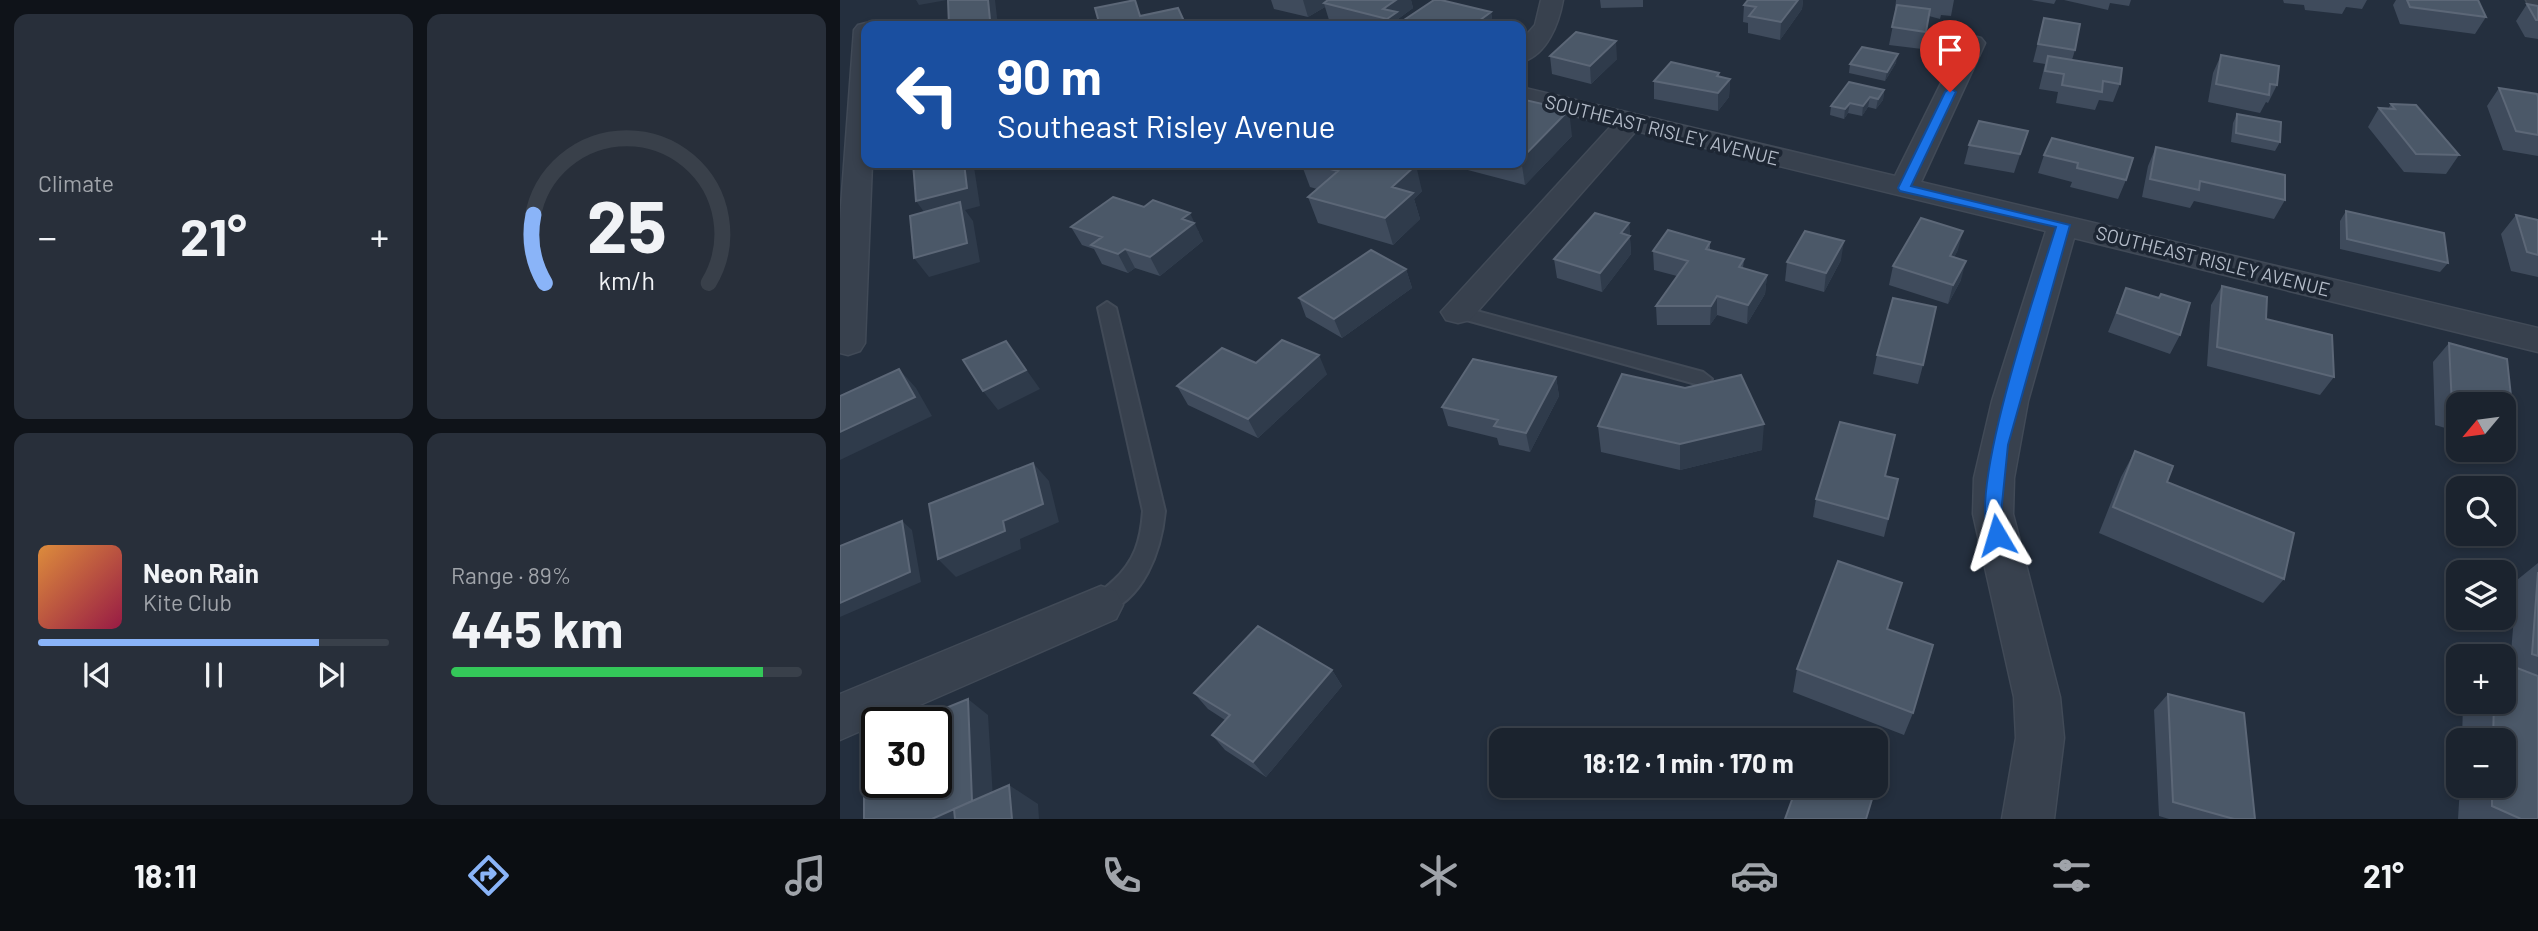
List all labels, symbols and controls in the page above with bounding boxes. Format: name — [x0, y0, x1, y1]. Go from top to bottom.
pin — [1920, 20, 1980, 92]
icon: arrive — [1931, 31, 1969, 69]
text: 90 m — [997, 46, 1102, 105]
icon: left — [882, 49, 973, 140]
street label: SOUTHEAST RISLEY AVENUE — [1543, 89, 1781, 170]
text: Southeast Risley Avenue — [997, 106, 1336, 144]
text: Climate — [38, 169, 114, 197]
text: 25 — [586, 180, 667, 268]
text: 21° — [180, 204, 247, 266]
text: − — [38, 213, 57, 259]
text: + — [370, 213, 389, 259]
street label: SOUTHEAST RISLEY AVENUE — [2094, 220, 2332, 301]
text: km/h — [598, 264, 655, 294]
north arrow — [2446, 392, 2516, 462]
map controls — [2446, 392, 2516, 798]
button: search — [2446, 476, 2516, 546]
position arrow — [1960, 498, 2034, 572]
text: Neon Rain — [143, 557, 259, 588]
button: layers — [2446, 560, 2516, 630]
text: Range · 89% — [451, 561, 571, 589]
text: Kite Club — [143, 588, 232, 616]
text: 445 km — [451, 596, 623, 658]
button: + — [2446, 644, 2516, 714]
icon: previous — [78, 656, 116, 694]
icon: pause — [195, 656, 233, 694]
icon: next — [312, 656, 350, 694]
speed limit sign: 30 — [861, 707, 952, 798]
button: − — [2446, 728, 2516, 798]
text: 18:12 · 1 min · 170 m — [1583, 747, 1794, 778]
icon: directions — [464, 851, 513, 900]
icon: music — [781, 851, 830, 900]
icon: phone — [1097, 851, 1146, 900]
icon: climate — [1414, 851, 1463, 900]
icon: car — [1730, 851, 1779, 900]
icon: filters — [2047, 851, 2096, 900]
text: 18:11 — [134, 856, 197, 894]
text: 21° — [2363, 856, 2404, 894]

